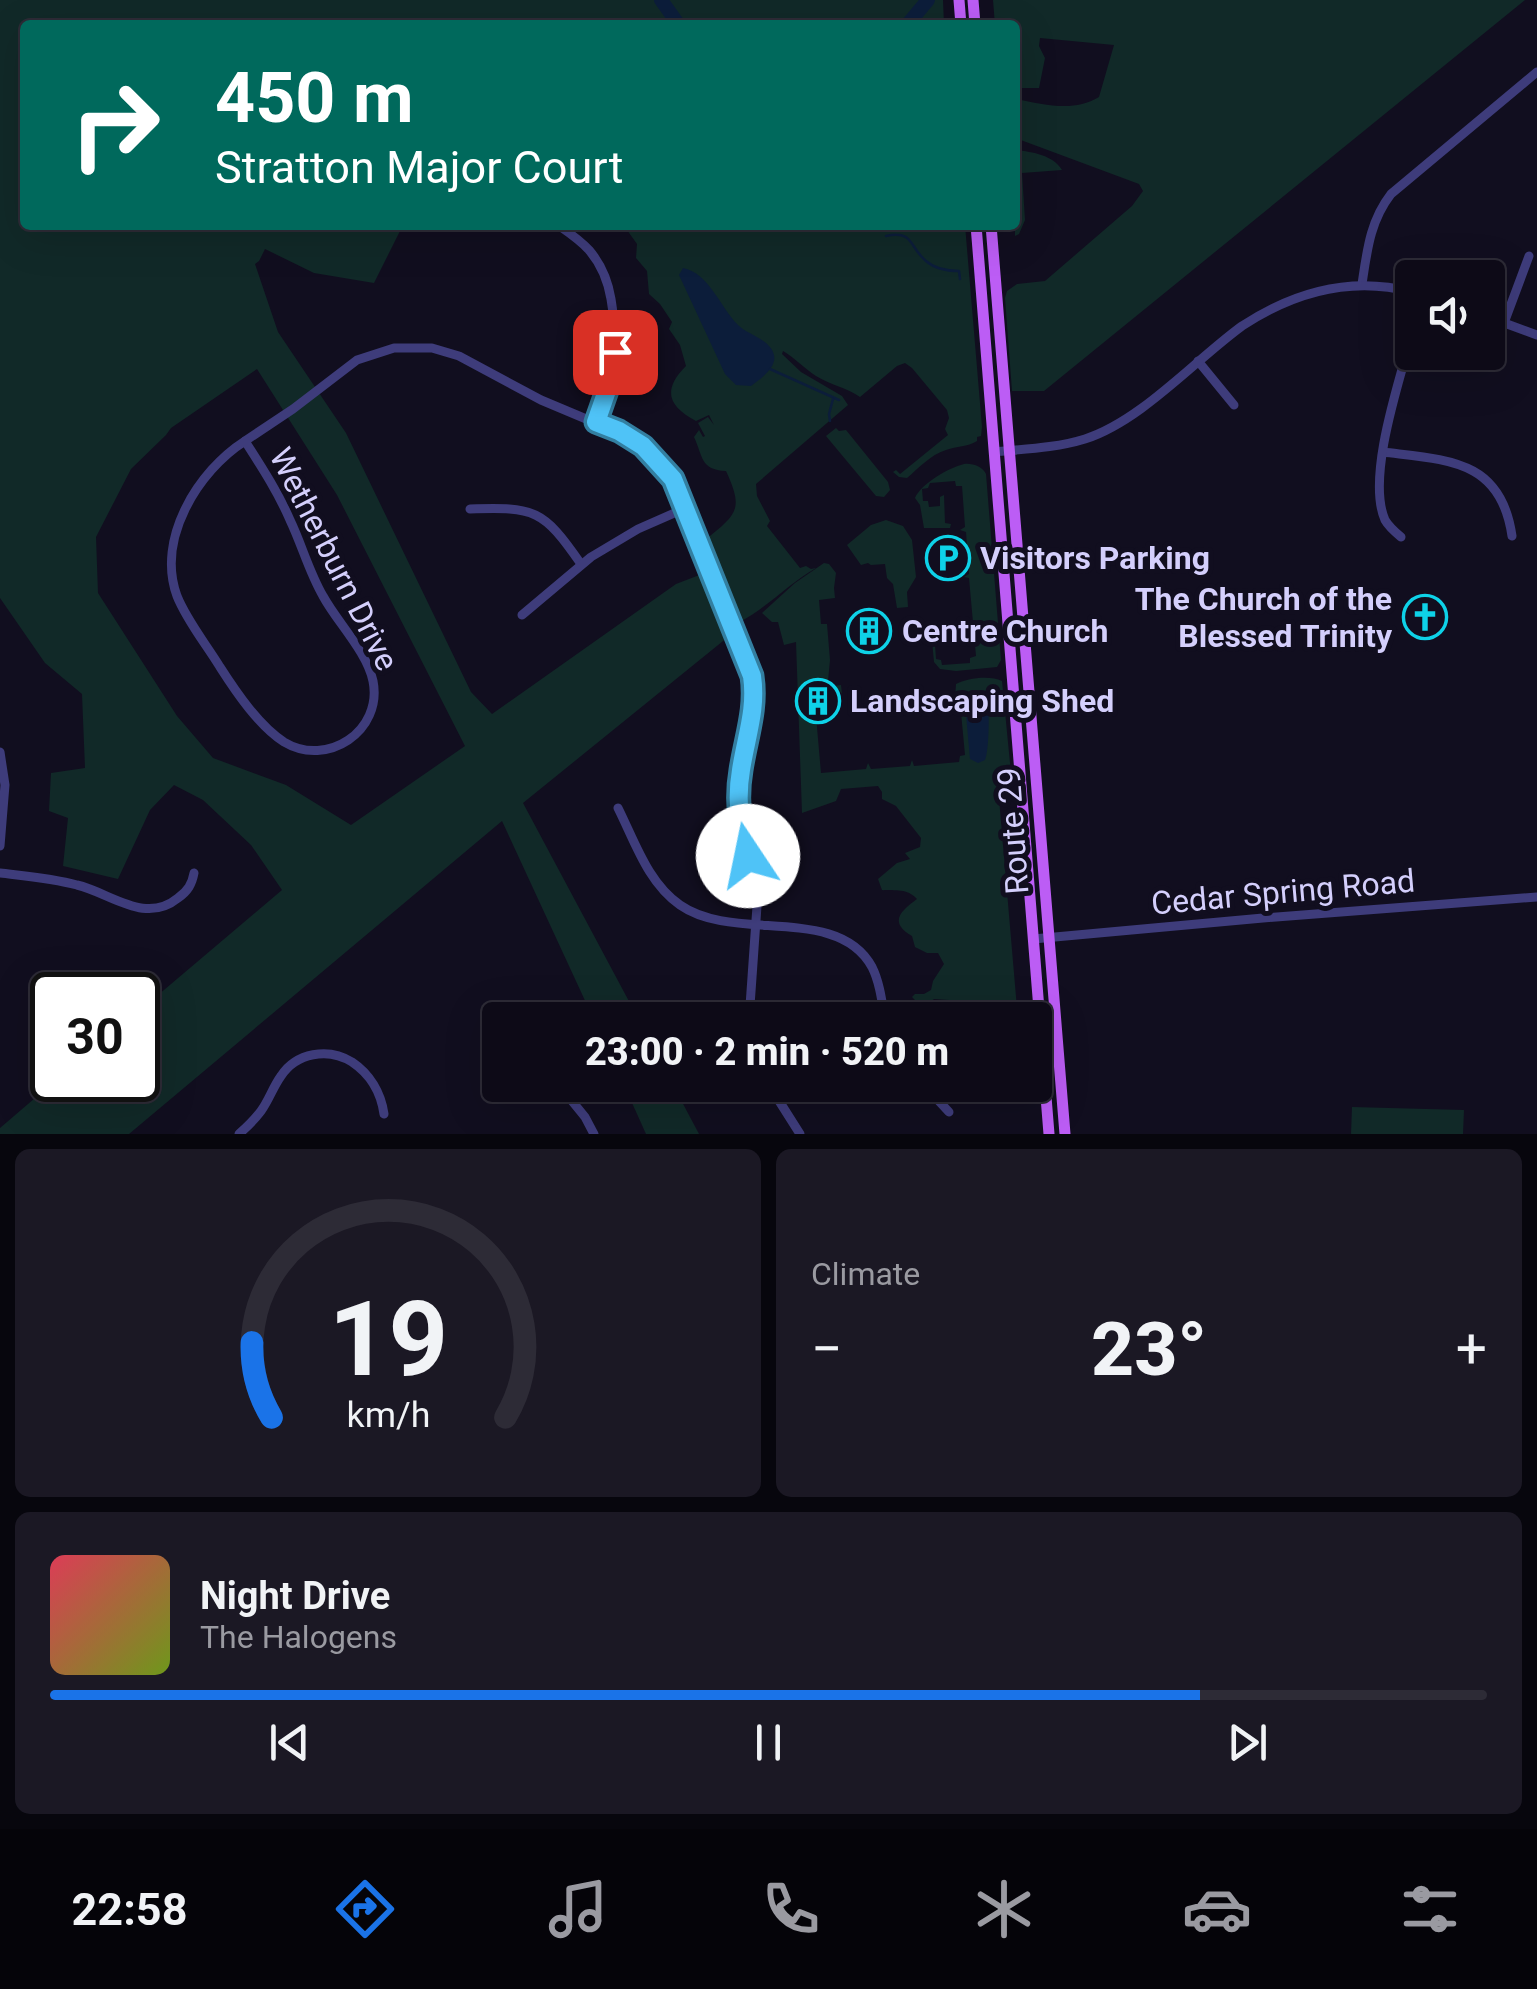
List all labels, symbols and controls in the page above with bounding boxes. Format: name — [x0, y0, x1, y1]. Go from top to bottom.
text: 450 m — [215, 57, 414, 139]
icon: right — [50, 60, 180, 190]
text: Stratton Major Court — [215, 141, 623, 194]
map controls — [1395, 260, 1505, 370]
button: sound — [1395, 260, 1505, 370]
pin — [573, 310, 658, 395]
icon: arrive — [588, 325, 643, 380]
street label: Wetherburn Drive — [262, 441, 406, 677]
parking icon: Visitors Parking — [925, 535, 971, 581]
place label: Visitors Parking — [980, 539, 1210, 577]
place label: The Church of the Blessed Trinity — [1135, 580, 1393, 655]
church icon: The Church of the Blessed Trinity — [1402, 594, 1448, 640]
building icon: Centre Church — [846, 608, 892, 654]
place label: Centre Church — [902, 612, 1108, 650]
building icon: Landscaping Shed — [795, 678, 841, 724]
place label: Landscaping Shed — [850, 682, 1114, 720]
street label: Route 29 — [990, 766, 1036, 896]
position arrow — [696, 804, 800, 908]
street label: Cedar Spring Road — [1150, 862, 1416, 922]
speed limit sign: 30 — [30, 972, 160, 1102]
text: 23:00 · 2 min · 520 m — [585, 1030, 949, 1074]
text: Climate — [811, 1255, 920, 1293]
text: 19 — [328, 1279, 448, 1400]
text: 23° — [1091, 1305, 1207, 1393]
text: − — [811, 1317, 842, 1381]
text: + — [1456, 1317, 1487, 1381]
text: km/h — [346, 1394, 430, 1436]
text: Night Drive — [200, 1574, 390, 1618]
text: The Halogens — [200, 1618, 397, 1656]
icon: previous — [262, 1715, 317, 1770]
icon: pause — [741, 1715, 796, 1770]
icon: next — [1220, 1715, 1275, 1770]
icon: directions — [330, 1874, 400, 1944]
icon: music — [543, 1874, 613, 1944]
icon: phone — [756, 1874, 826, 1944]
icon: climate — [969, 1874, 1039, 1944]
icon: car — [1182, 1874, 1252, 1944]
icon: filters — [1395, 1874, 1465, 1944]
text: 22:58 — [72, 1883, 187, 1936]

